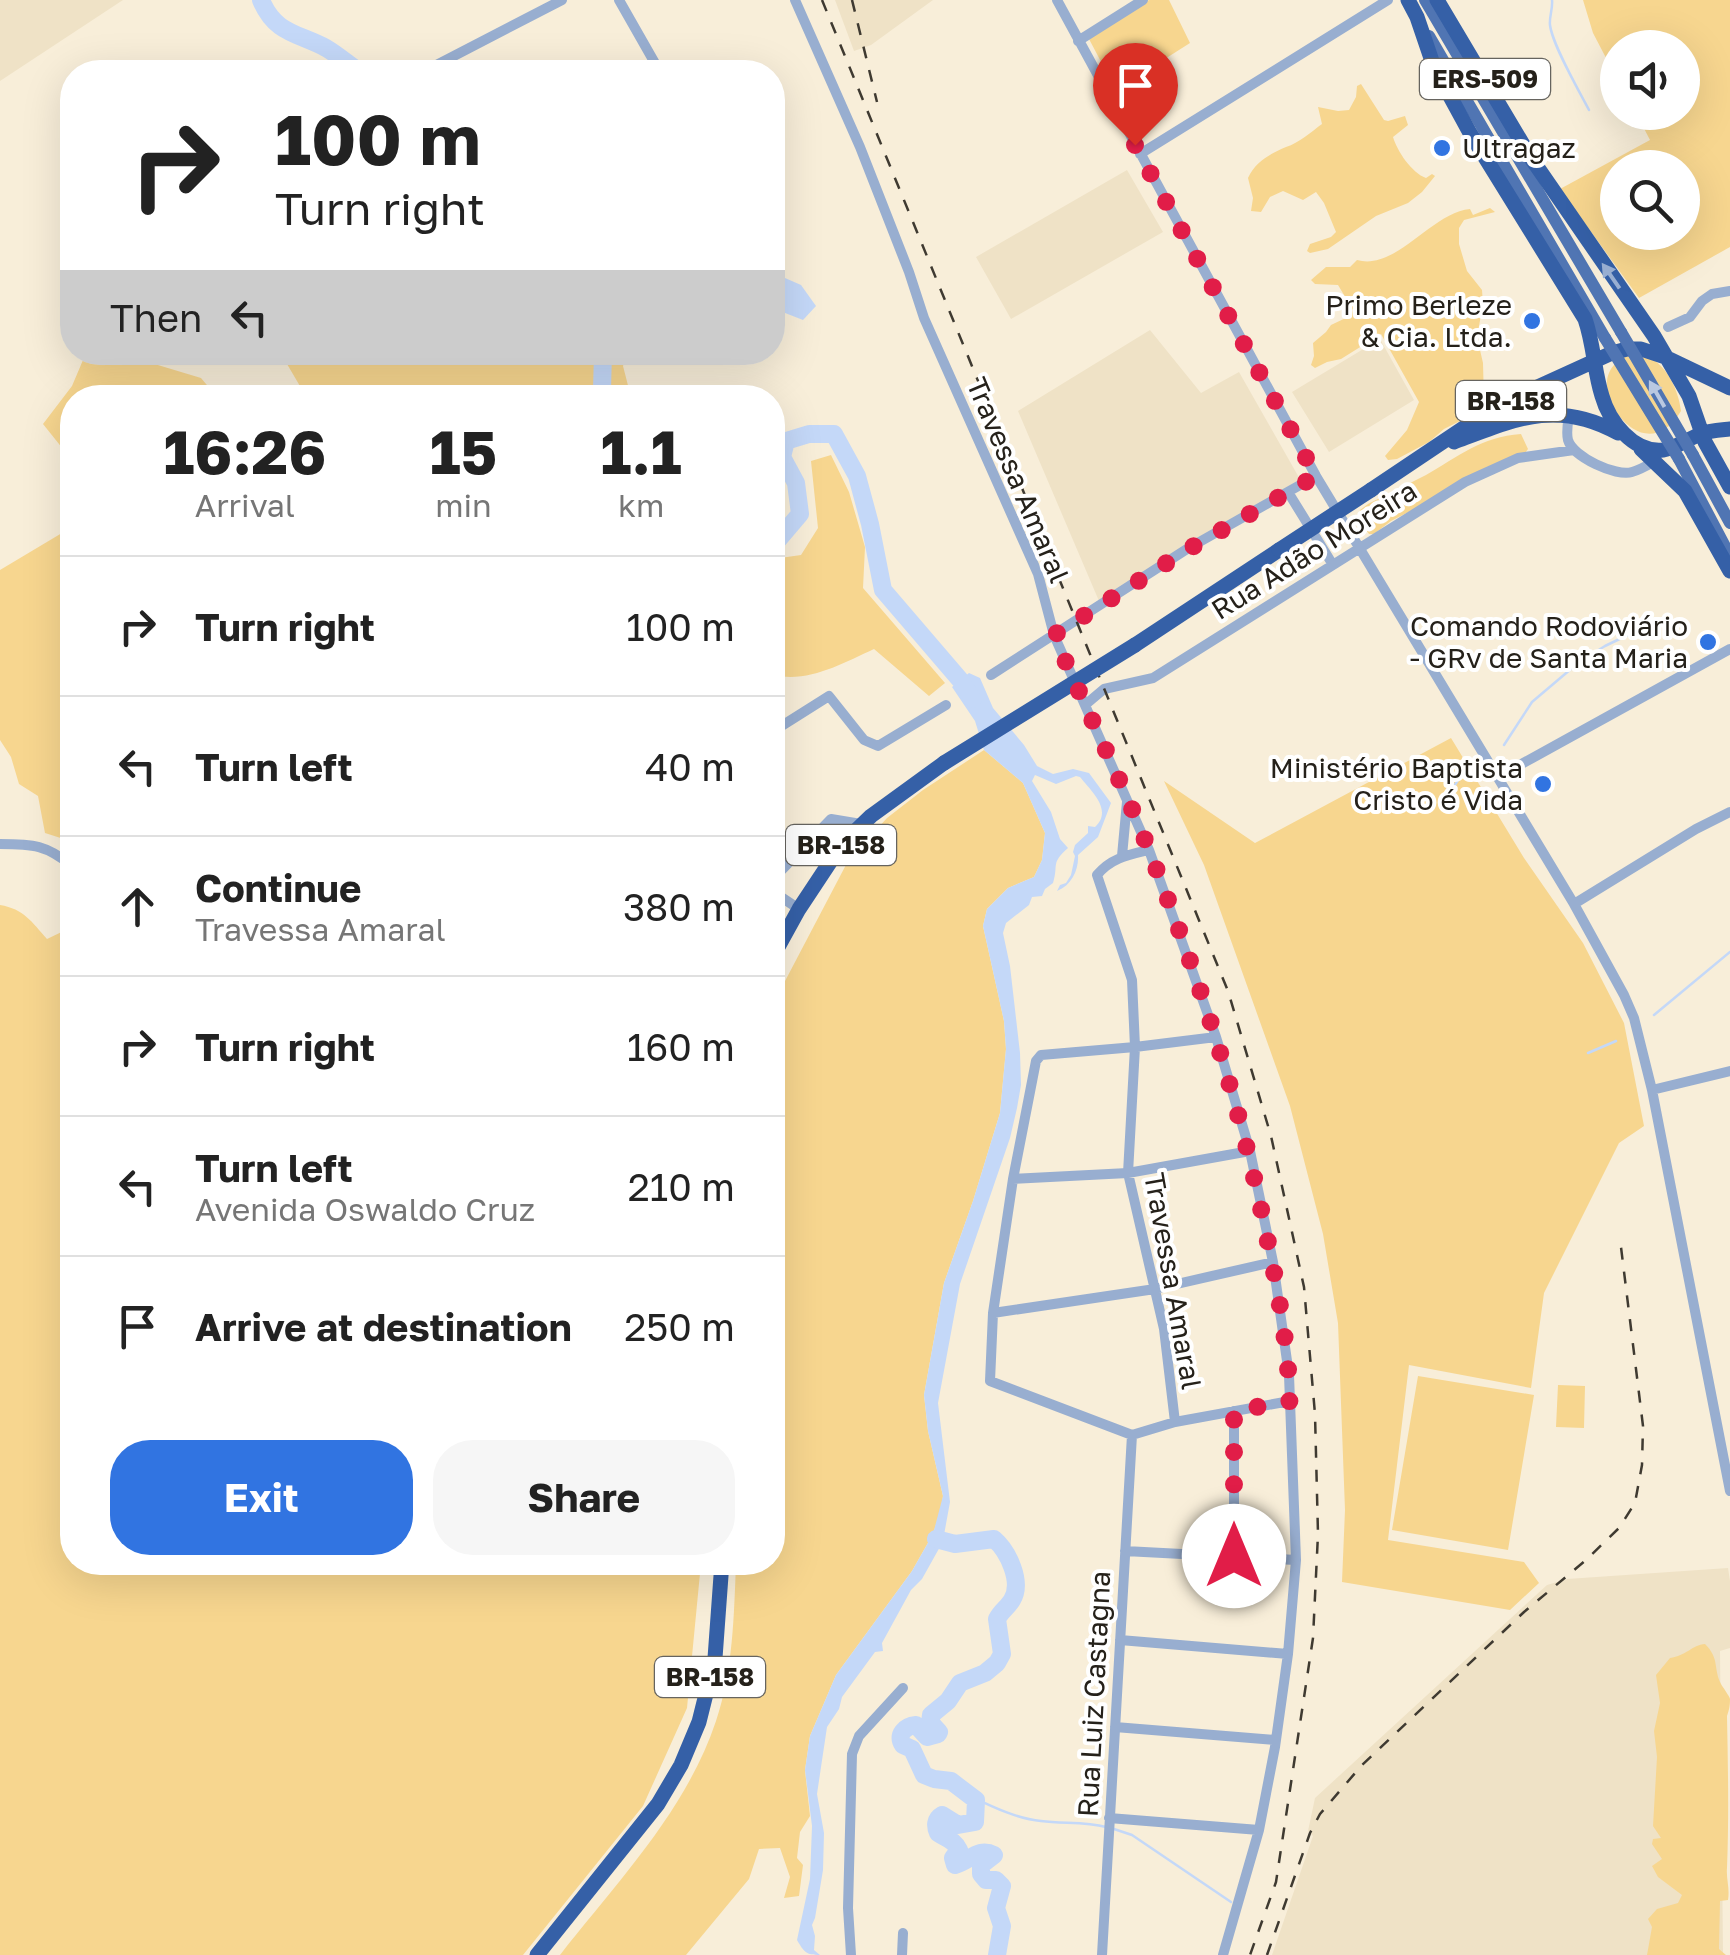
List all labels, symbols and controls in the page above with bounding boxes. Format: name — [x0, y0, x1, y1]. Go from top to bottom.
map controls — [1600, 30, 1700, 250]
button: sound — [1600, 30, 1700, 130]
pin — [1093, 43, 1178, 146]
icon: arrive — [1108, 58, 1163, 113]
road number: ERS-509 — [1420, 59, 1550, 99]
text: 100 m — [275, 96, 481, 180]
icon: right — [110, 100, 240, 230]
place label: Ultragaz — [1462, 131, 1576, 164]
marker: Ultragaz — [1431, 137, 1453, 159]
button: search — [1600, 150, 1700, 250]
text: Turn right — [275, 181, 485, 235]
one-way arrow — [1602, 263, 1621, 289]
place label: Primo Berleze & Cia. Ltda. — [1325, 288, 1512, 353]
icon: left — [222, 290, 277, 345]
text: Then — [110, 295, 202, 340]
marker: Primo Berleze & Cia. Ltda. — [1521, 310, 1543, 332]
street label: Travessa Amaral — [960, 372, 1077, 587]
one-way arrow — [1649, 380, 1666, 408]
road number: BR-158 — [1456, 381, 1566, 421]
text: 16:26 — [163, 415, 326, 487]
text: 15 — [430, 415, 497, 487]
text: 1.1 — [601, 415, 682, 487]
street label: Rua Adão Moreira — [1205, 473, 1422, 626]
text: Arrival — [195, 486, 295, 524]
text: min — [435, 486, 492, 524]
text: km — [618, 486, 664, 524]
icon: right — [110, 599, 165, 654]
text: Turn right — [195, 604, 375, 649]
text: 100 m — [626, 604, 735, 649]
place label: Comando Rodoviário - GRv de Santa Maria — [1410, 609, 1688, 674]
marker: Comando Rodoviário - GRv de Santa Maria — [1697, 631, 1719, 653]
icon: left — [110, 739, 165, 794]
text: Turn left — [195, 744, 353, 789]
text: 40 m — [645, 744, 735, 789]
place label: Ministério Baptista Cristo é Vida — [1270, 751, 1523, 816]
marker: Ministério Baptista Cristo é Vida — [1532, 773, 1554, 795]
road number: BR-158 — [786, 825, 896, 865]
text: Continue — [195, 865, 361, 910]
icon: ahead — [110, 879, 165, 934]
text: 380 m — [623, 884, 735, 929]
text: Travessa Amaral — [195, 910, 446, 948]
icon: right — [110, 1019, 165, 1074]
text: Turn right — [195, 1024, 375, 1069]
text: 160 m — [627, 1024, 735, 1069]
text: Turn left — [195, 1145, 353, 1190]
icon: left — [110, 1159, 165, 1214]
text: 210 m — [628, 1164, 735, 1209]
street label: Travessa Amaral — [1138, 1170, 1209, 1392]
text: Avenida Oswaldo Cruz — [195, 1190, 535, 1228]
icon: arrive — [110, 1299, 165, 1354]
text: Arrive at destination — [195, 1304, 572, 1349]
text: 250 m — [624, 1304, 735, 1349]
button: Exit — [110, 1440, 413, 1555]
button: Share — [433, 1440, 735, 1555]
position arrow — [1182, 1504, 1286, 1608]
street label: Rua Luiz Castagna — [1071, 1570, 1116, 1818]
road number: BR-158 — [655, 1657, 765, 1697]

